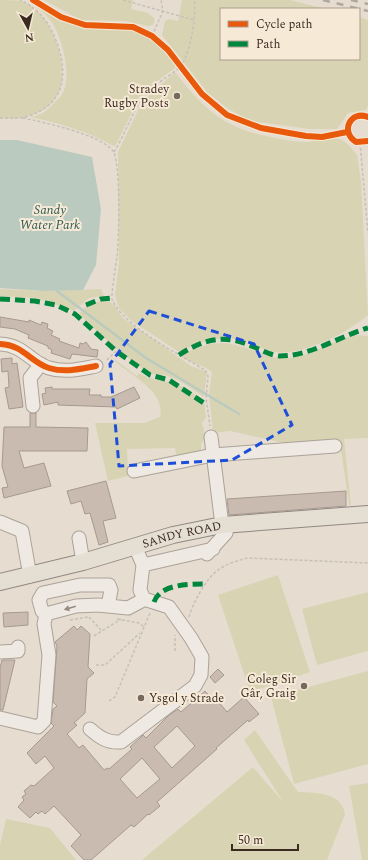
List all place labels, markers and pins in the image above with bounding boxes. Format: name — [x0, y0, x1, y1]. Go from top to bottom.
place label: Stradey Rugby Posts — [104, 80, 170, 113]
marker: Stradey Rugby Posts — [172, 91, 182, 101]
place label: Coleg Sir Gâr, Graig — [240, 670, 296, 703]
marker: Coleg Sir Gâr, Graig — [299, 681, 309, 691]
place label: Ysgol y Strade — [149, 689, 224, 708]
marker: Ysgol y Strade — [136, 693, 146, 703]

